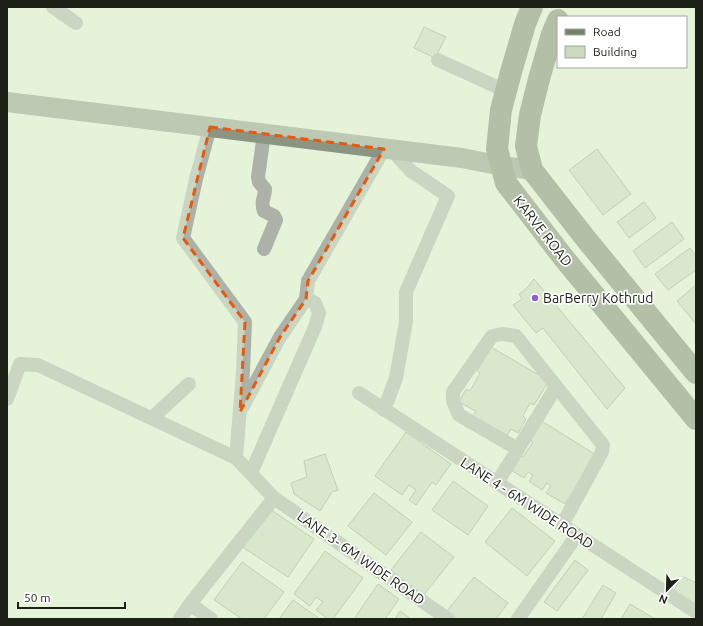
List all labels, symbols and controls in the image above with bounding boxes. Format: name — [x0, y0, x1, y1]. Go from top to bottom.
legend — [557, 16, 687, 68]
text: Road — [593, 25, 621, 38]
text: Building — [593, 45, 637, 58]
street label: KARVE ROAD — [510, 193, 576, 270]
place label: BarBerry Kothrud — [543, 290, 653, 306]
marker: BarBerry Kothrud — [530, 293, 540, 303]
street label: LANE 4 - 6M WIDE ROAD — [458, 454, 597, 552]
street label: LANE 3- 6M WIDE ROAD — [294, 508, 428, 608]
north arrow — [647, 570, 687, 610]
scale bar — [18, 584, 125, 610]
text: 50 m — [24, 591, 51, 604]
text: N — [657, 592, 669, 606]

